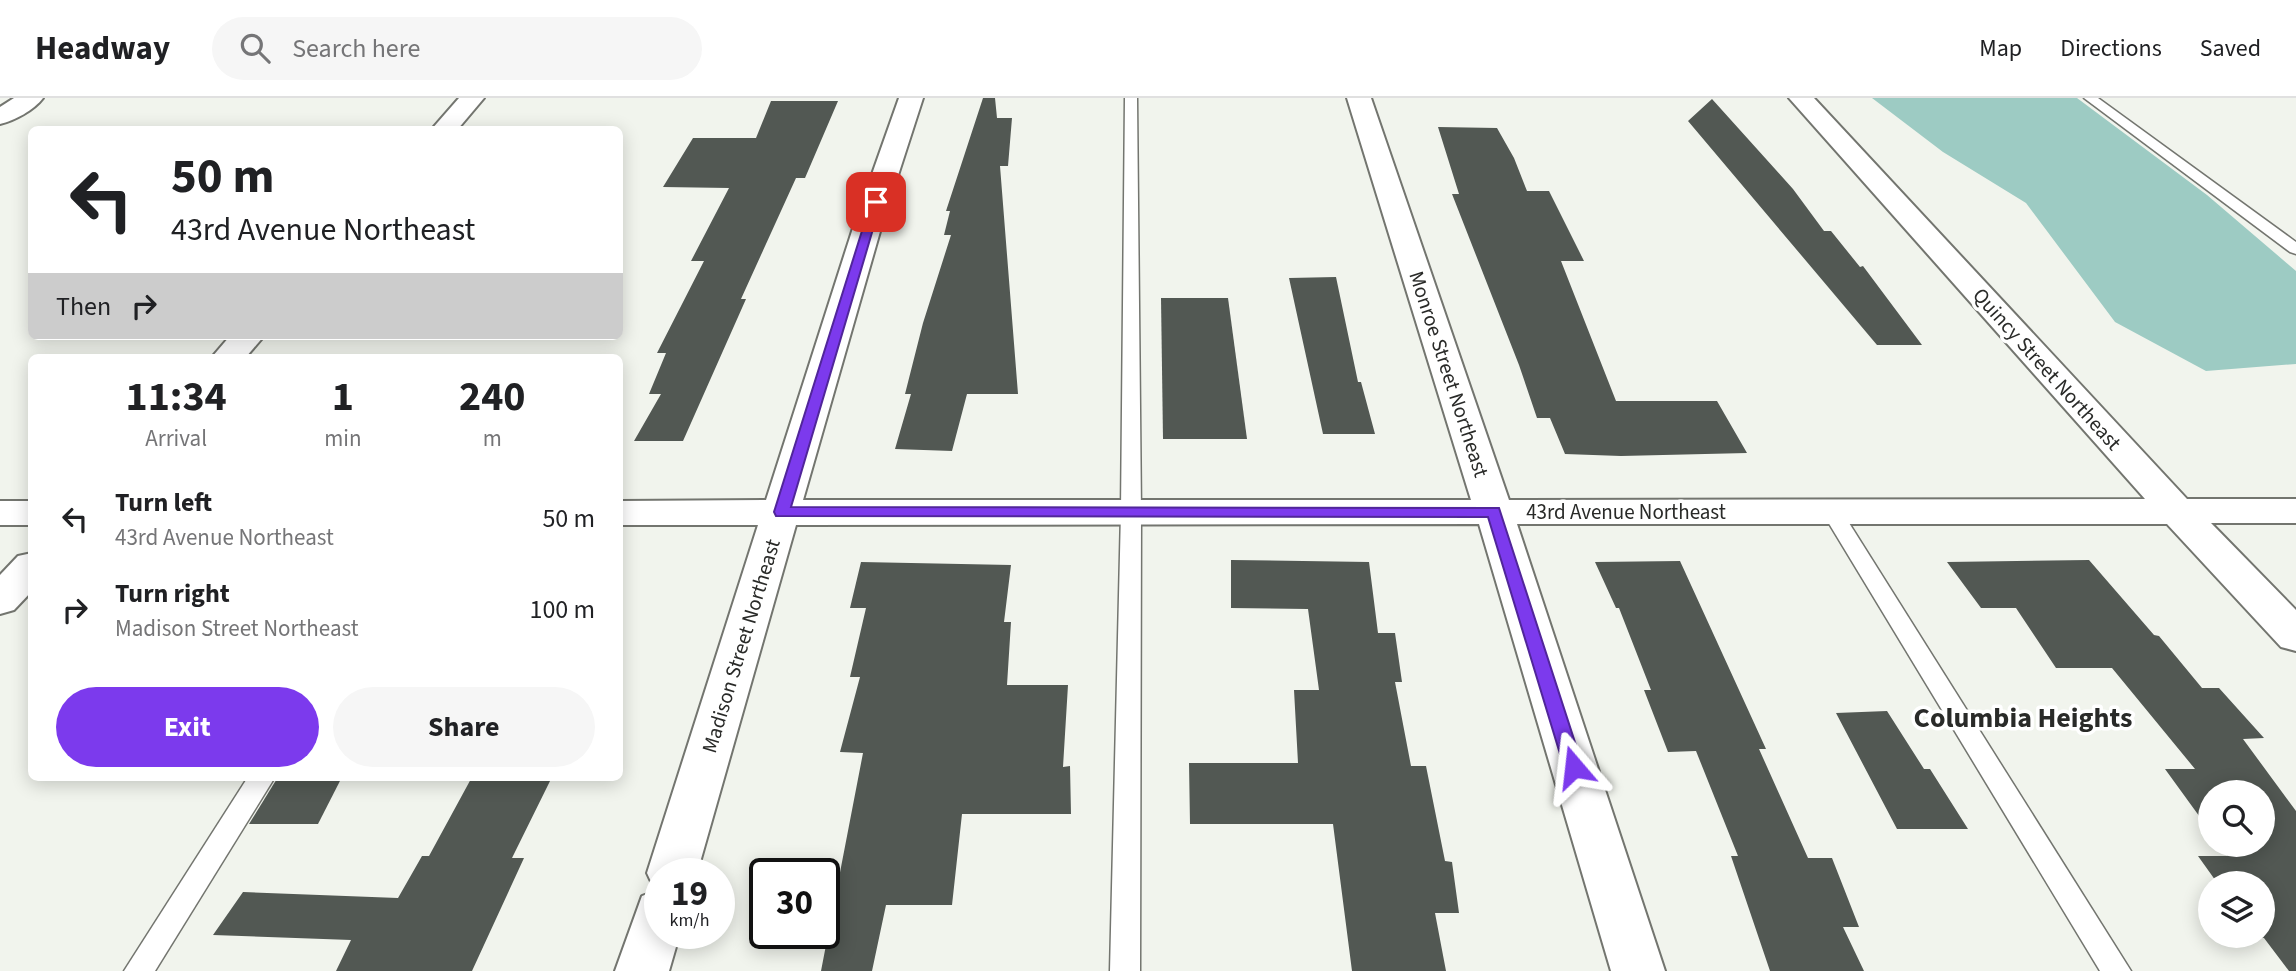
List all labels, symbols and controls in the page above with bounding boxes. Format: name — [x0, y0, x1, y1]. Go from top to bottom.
search box — [212, 17, 702, 80]
text: Headway — [35, 25, 170, 72]
icon: search — [236, 29, 274, 67]
text: Search here — [292, 30, 420, 67]
text: Map — [1979, 31, 2022, 66]
text: Directions — [2060, 31, 2162, 66]
text: Saved — [2200, 31, 2261, 66]
text: 50 m — [171, 142, 275, 212]
icon: left — [56, 154, 147, 245]
pin — [846, 172, 906, 232]
icon: arrive — [857, 183, 895, 221]
text: 43rd Avenue Northeast — [171, 207, 475, 253]
street label: Monroe Street Northeast — [1402, 267, 1496, 481]
street label: Quincy Street Northeast — [1966, 281, 2128, 457]
icon: right — [125, 287, 163, 325]
text: Then — [56, 288, 111, 325]
text: 11:34 — [125, 367, 227, 427]
text: 1 — [332, 367, 354, 427]
text: 240 — [459, 367, 526, 427]
text: Arrival — [145, 422, 207, 455]
text: min — [324, 422, 362, 455]
text: m — [483, 422, 502, 455]
text: Turn left — [115, 484, 212, 521]
street label: 43rd Avenue Northeast — [1526, 497, 1726, 527]
icon: left — [56, 500, 94, 538]
text: 50 m — [542, 500, 595, 537]
text: 43rd Avenue Northeast — [115, 521, 334, 554]
street label: Madison Street Northeast — [694, 535, 788, 757]
text: Turn right — [115, 575, 230, 612]
icon: right — [56, 591, 94, 629]
text: 100 m — [529, 591, 595, 628]
text: Madison Street Northeast — [115, 612, 359, 645]
button: Exit — [56, 687, 319, 767]
button: Share — [333, 687, 595, 767]
district label: Columbia Heights — [1914, 698, 2132, 738]
position arrow — [1537, 730, 1611, 804]
map controls — [2198, 780, 2275, 948]
button: search — [2198, 780, 2275, 857]
speed limit sign: 30 — [749, 858, 840, 949]
text: 19 — [671, 869, 708, 919]
button: layers — [2198, 871, 2275, 948]
text: km/h — [670, 908, 709, 933]

